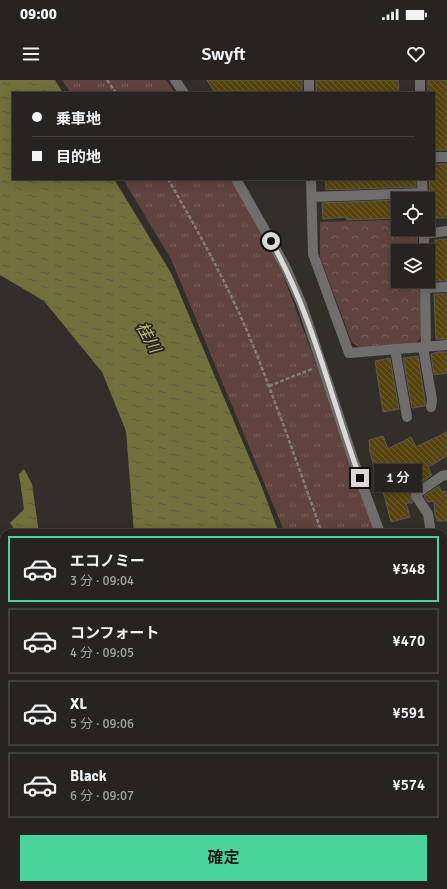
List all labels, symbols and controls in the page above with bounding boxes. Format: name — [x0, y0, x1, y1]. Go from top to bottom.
text: 09:00 — [20, 5, 57, 23]
icon: menu — [20, 43, 42, 65]
text: Swyft — [201, 43, 246, 65]
icon: heart — [405, 43, 427, 65]
text: 乗車地 — [56, 110, 101, 128]
text: 目的地 — [56, 148, 101, 166]
map controls — [391, 192, 435, 288]
button: locate — [391, 192, 435, 236]
route start — [262, 232, 280, 250]
button: layers — [391, 244, 435, 288]
water label: 桂川 — [132, 319, 166, 358]
callout: 1 分 — [374, 464, 422, 492]
route end — [351, 469, 369, 487]
text: 1 分 — [387, 470, 409, 486]
icon: car — [22, 551, 58, 587]
text: エコノミー — [70, 552, 145, 570]
text: ¥348 — [393, 560, 425, 578]
text: 3 分 · 09:04 — [70, 573, 134, 589]
icon: car — [22, 623, 58, 659]
text: コンフォート — [70, 624, 160, 642]
text: ¥470 — [393, 632, 425, 650]
text: 4 分 · 09:05 — [70, 645, 134, 661]
icon: car — [22, 695, 58, 731]
text: XL — [70, 695, 87, 713]
text: ¥591 — [393, 704, 425, 722]
text: 5 分 · 09:06 — [70, 716, 134, 732]
icon: car — [22, 767, 58, 803]
text: Black — [70, 767, 107, 785]
text: ¥574 — [393, 776, 425, 794]
text: 6 分 · 09:07 — [70, 788, 134, 804]
button: 確定 — [20, 835, 427, 881]

